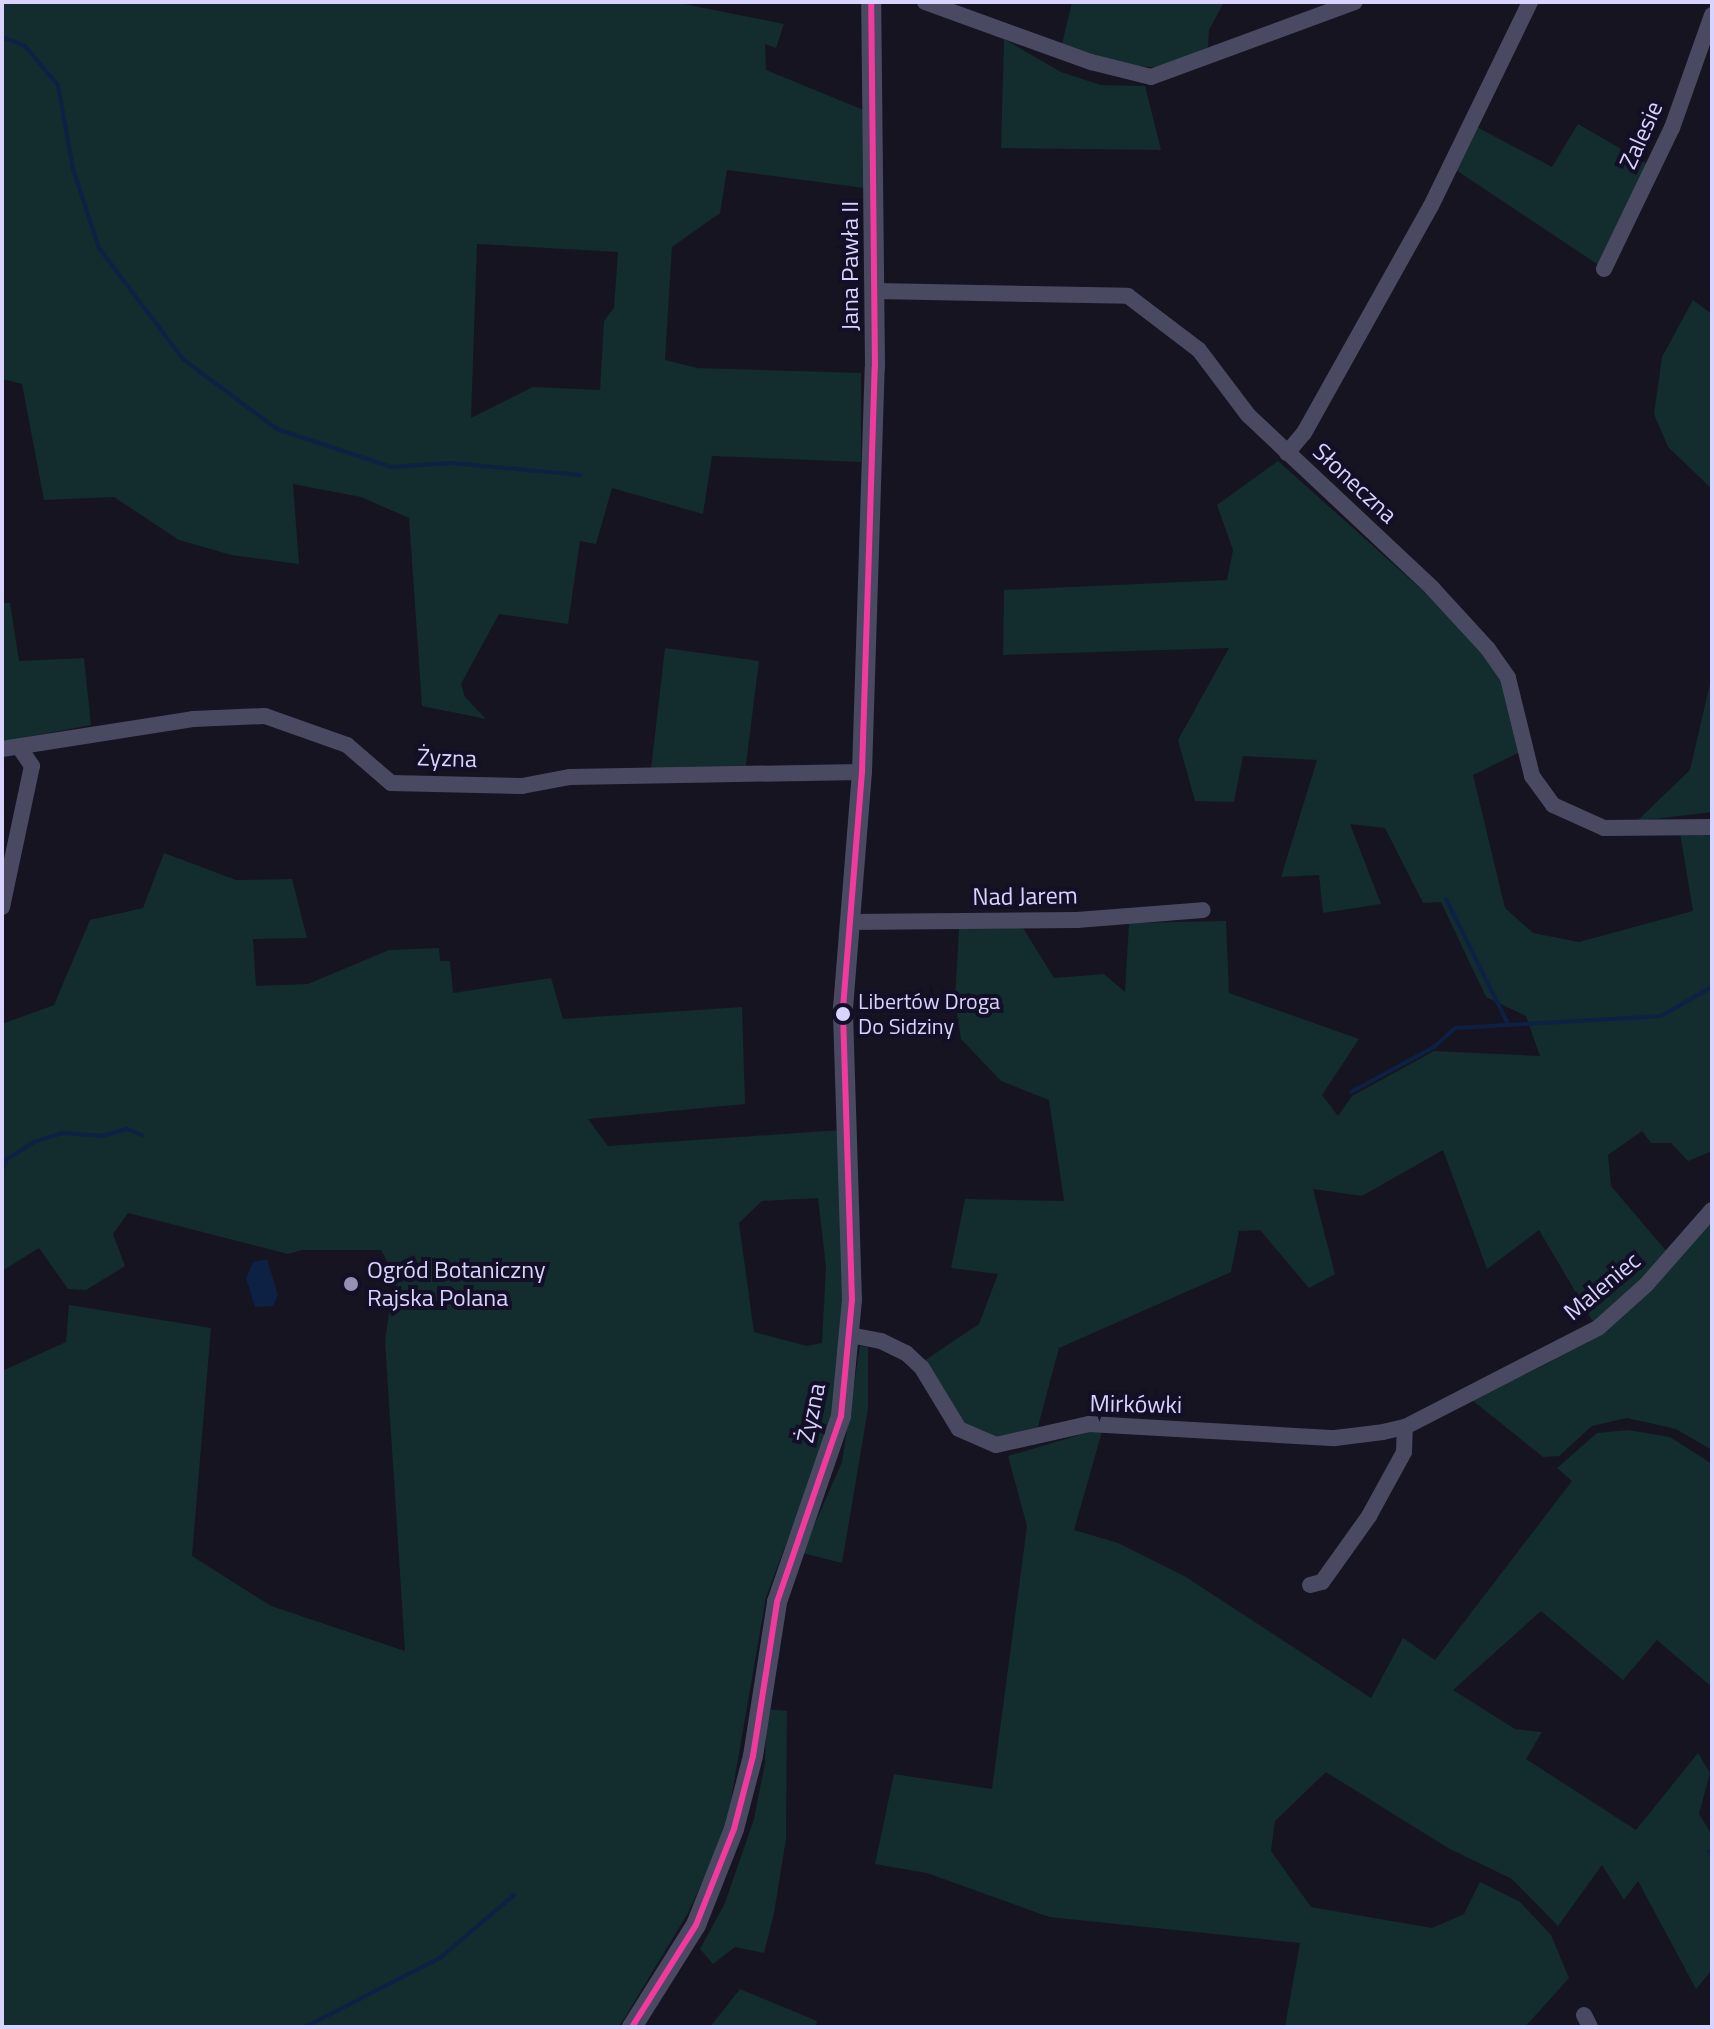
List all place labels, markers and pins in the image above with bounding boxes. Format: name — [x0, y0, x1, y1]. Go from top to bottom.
place label: Libertów Droga Do Sidziny — [858, 988, 1000, 1040]
marker: Libertów Droga Do Sidziny — [835, 1006, 851, 1022]
place label: Ogród Botaniczny Rajska Polana — [367, 1256, 546, 1312]
marker: Ogród Botaniczny Rajska Polana — [342, 1275, 360, 1293]

